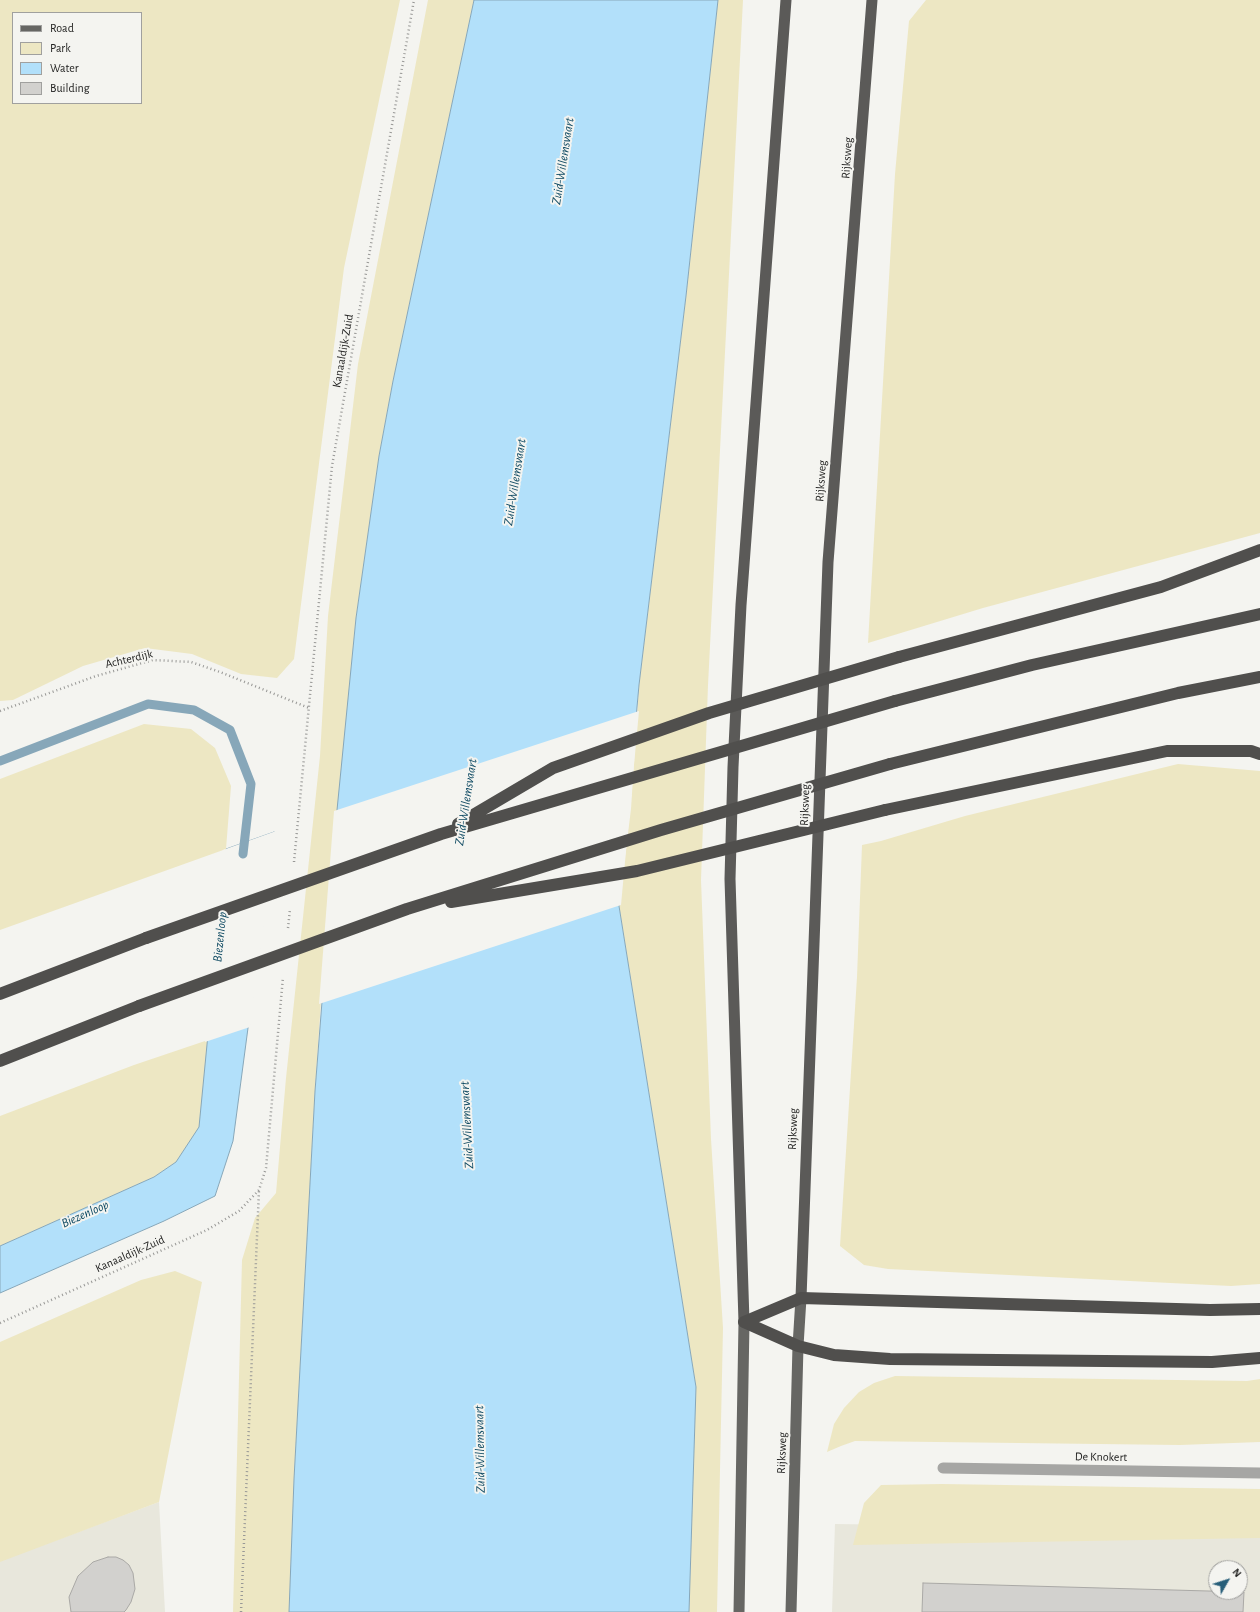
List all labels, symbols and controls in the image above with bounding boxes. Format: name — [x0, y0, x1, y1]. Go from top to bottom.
legend — [12, 12, 142, 104]
text: Road — [50, 22, 74, 34]
text: Park — [50, 42, 71, 54]
text: Water — [50, 62, 79, 74]
text: Building — [50, 82, 90, 94]
water label: Zuid-Willemsvaart — [548, 116, 578, 206]
street label: Rijksweg — [838, 137, 856, 179]
street label: Kanaaldijk-Zuid — [329, 313, 357, 389]
water label: Zuid-Willemsvaart — [500, 437, 530, 527]
street label: Rijksweg — [812, 460, 830, 502]
street label: Achterdijk — [104, 647, 154, 671]
water label: Zuid-Willemsvaart — [451, 757, 481, 847]
street label: Rijksweg — [797, 784, 813, 826]
water label: Biezenloop — [210, 911, 230, 963]
water label: Zuid-Willemsvaart — [457, 1081, 477, 1169]
street label: Rijksweg — [785, 1108, 801, 1150]
water label: Biezenloop — [59, 1197, 111, 1231]
street label: Kanaaldijk-Zuid — [93, 1232, 167, 1276]
water label: Zuid-Willemsvaart — [471, 1405, 489, 1493]
street label: Rijksweg — [774, 1432, 790, 1474]
street label: De Knokert — [1075, 1449, 1127, 1465]
north arrow — [1208, 1560, 1248, 1600]
text: N — [1230, 1566, 1244, 1579]

